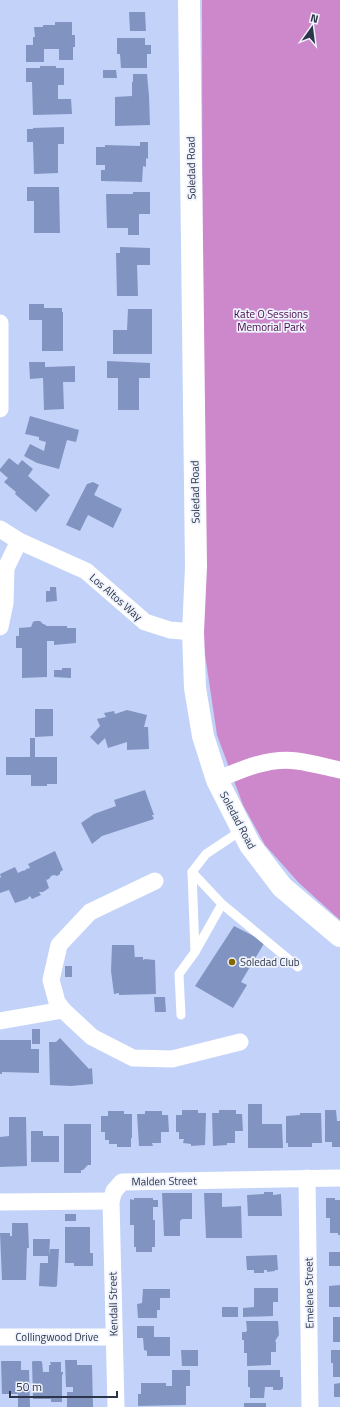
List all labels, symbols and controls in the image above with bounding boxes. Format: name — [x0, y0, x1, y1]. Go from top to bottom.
north arrow — [292, 8, 332, 48]
text: N — [309, 10, 320, 27]
street label: Soledad Road — [182, 136, 200, 200]
park label: Kate O Sessions Memorial Park — [234, 306, 308, 335]
street label: Soledad Road — [186, 460, 204, 524]
street label: Los Altos Way — [86, 570, 146, 625]
street label: Soledad Road — [216, 788, 260, 852]
place label: Soledad Club — [240, 954, 300, 970]
marker: Soledad Club — [227, 957, 237, 967]
street label: Malden Street — [131, 1172, 197, 1190]
street label: Emelene Street — [300, 1257, 318, 1329]
street label: Kendall Street — [104, 1271, 122, 1337]
street label: Collingwood Drive — [16, 1329, 99, 1345]
scale bar — [10, 1373, 117, 1399]
text: 50 m — [16, 1377, 42, 1396]

